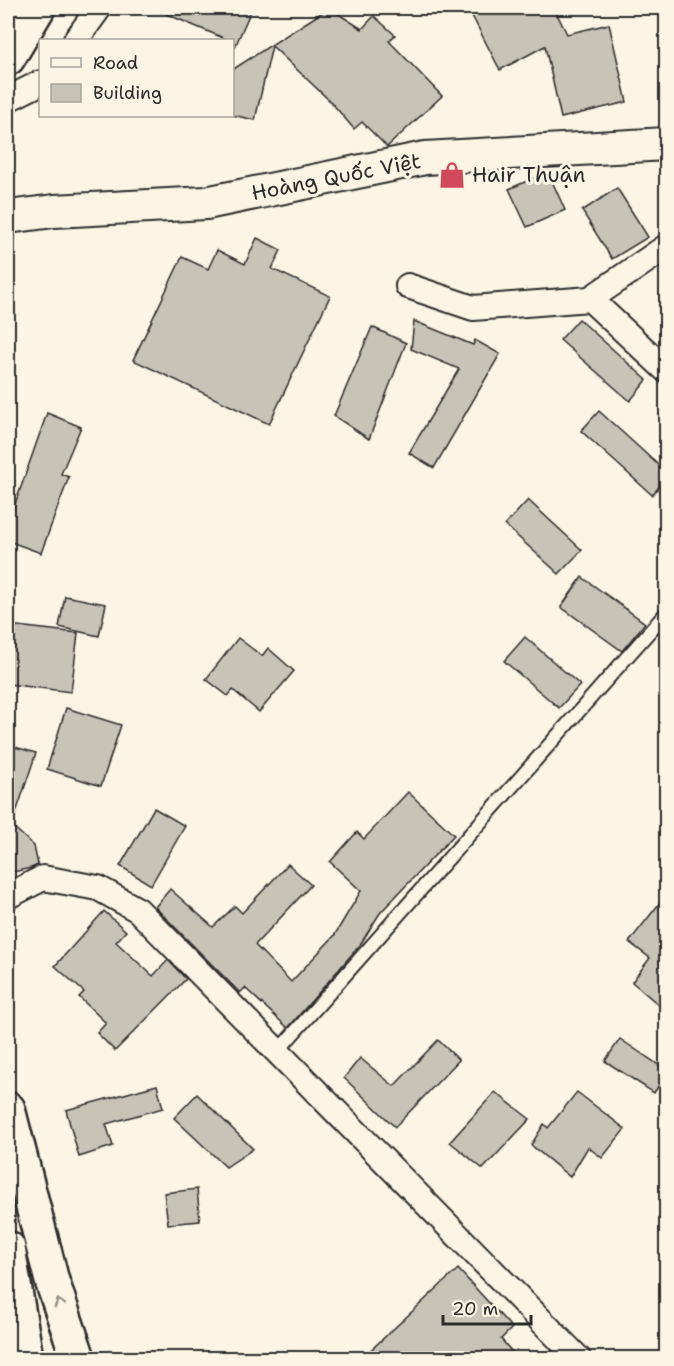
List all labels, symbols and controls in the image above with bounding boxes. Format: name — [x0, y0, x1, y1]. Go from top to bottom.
legend — [39, 39, 234, 117]
text: Road — [93, 51, 138, 75]
text: Building — [93, 81, 162, 105]
street label: Hoàng Quốc Việt — [249, 147, 423, 207]
shop icon: Hair Thuận — [437, 160, 467, 190]
place label: Hair Thuận — [472, 161, 586, 189]
scale bar — [443, 1288, 532, 1326]
text: 20 m — [452, 1297, 498, 1321]
one-way arrow — [54, 1298, 67, 1309]

